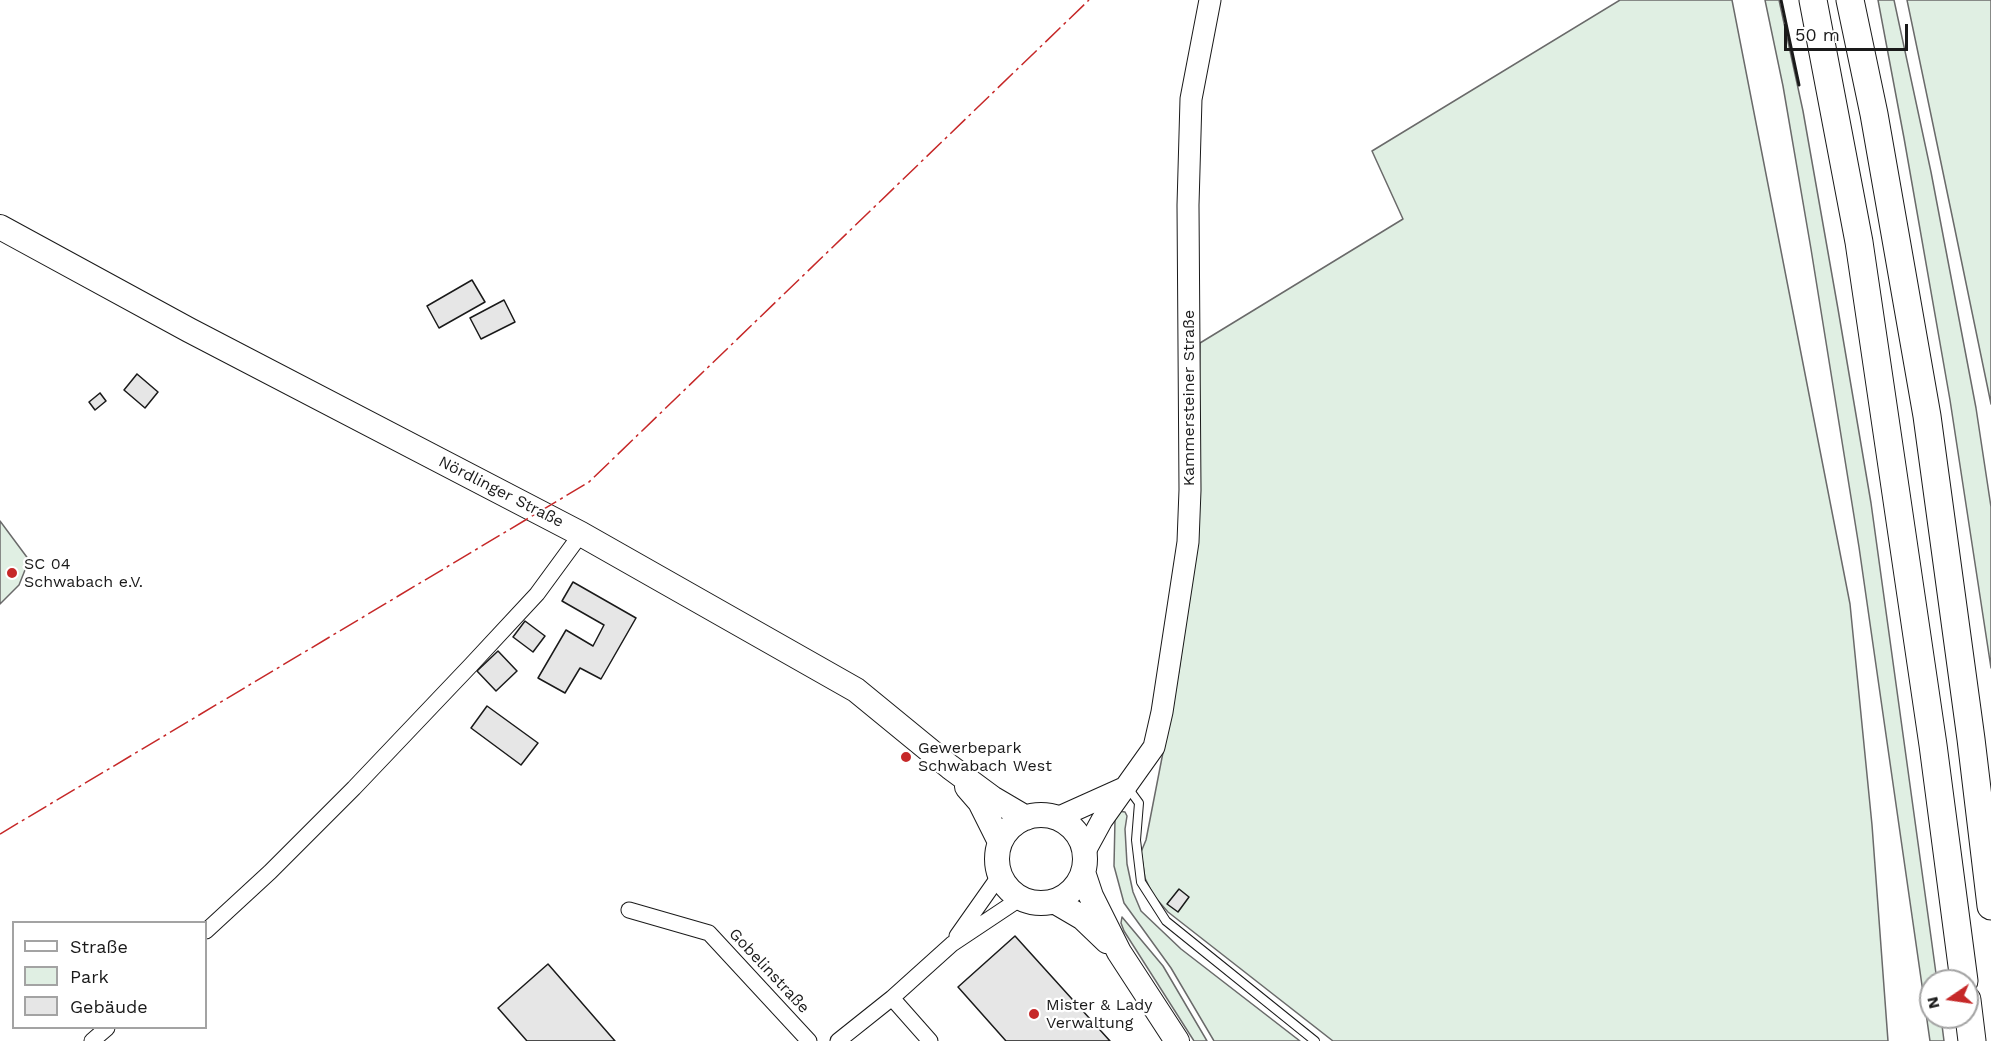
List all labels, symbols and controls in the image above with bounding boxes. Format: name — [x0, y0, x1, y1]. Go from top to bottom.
scale bar — [1787, 12, 1912, 50]
text: 50 m — [1795, 24, 1840, 45]
street label: Kammersteiner Straße — [1179, 310, 1199, 486]
street label: Nördlinger Straße — [435, 452, 567, 532]
place label: SC 04 Schwabach e.V. — [24, 554, 143, 592]
marker: SC 04 Schwabach e.V. — [5, 566, 19, 580]
place label: Gewerbepark Schwabach West — [918, 738, 1052, 776]
marker: Gewerbepark Schwabach West — [899, 750, 913, 764]
legend — [12, 921, 207, 1029]
street label: Gobelinstraße — [725, 925, 813, 1017]
text: Straße — [70, 936, 128, 957]
text: Park — [70, 966, 109, 987]
north arrow — [1919, 969, 1979, 1029]
place label: Mister & Lady Verwaltung — [1046, 995, 1153, 1033]
text: N — [1922, 995, 1944, 1011]
text: Gebäude — [70, 996, 148, 1017]
marker: Mister & Lady Verwaltung — [1027, 1007, 1041, 1021]

